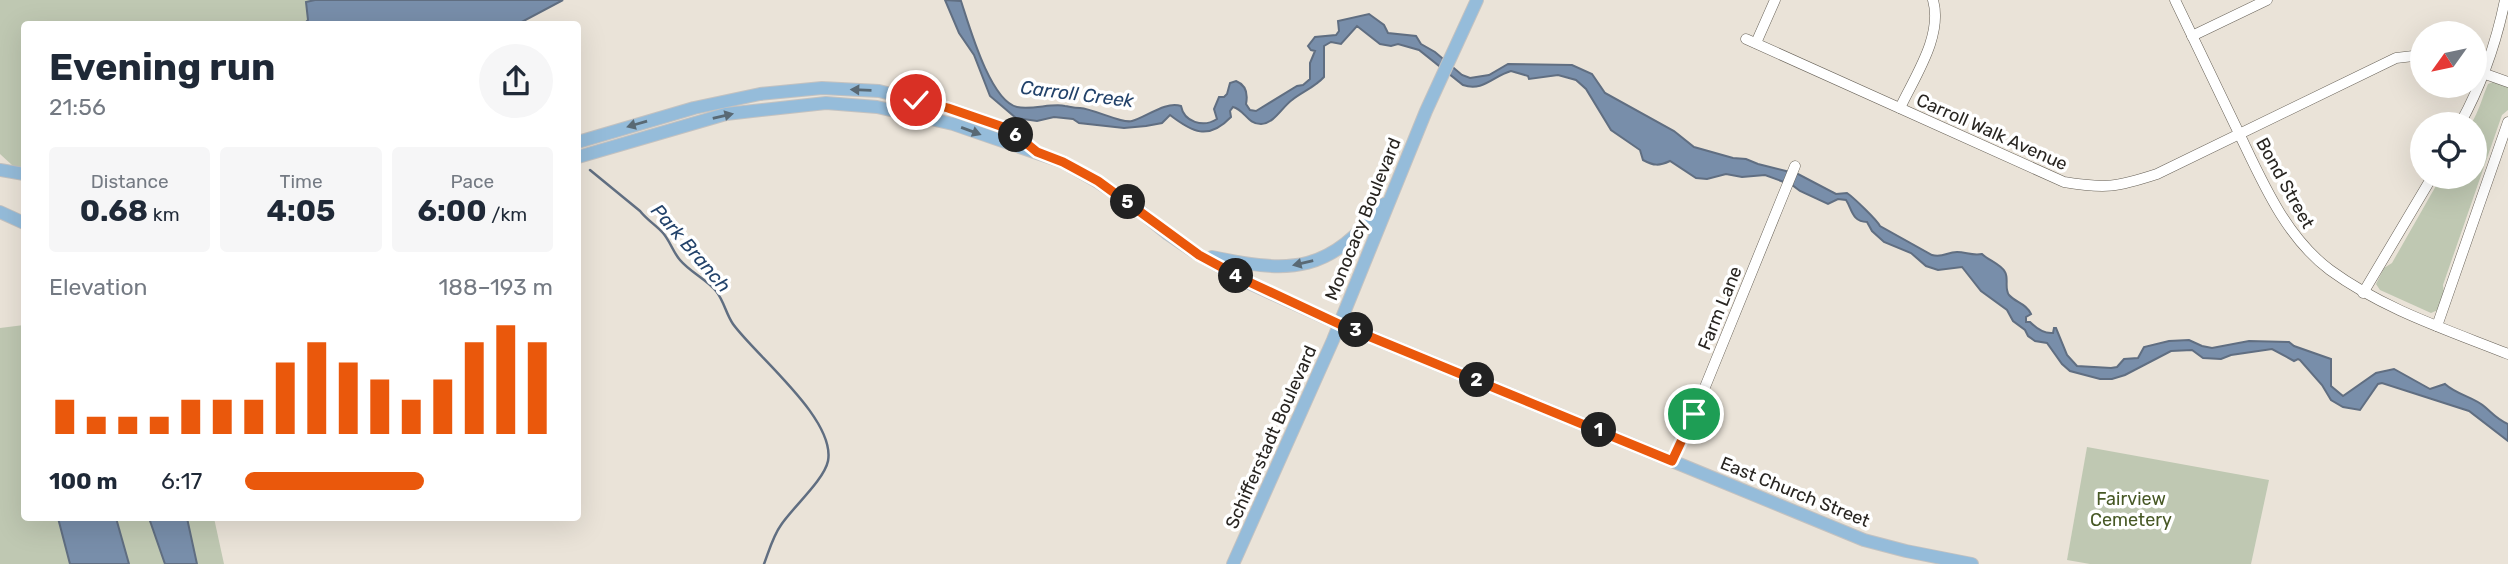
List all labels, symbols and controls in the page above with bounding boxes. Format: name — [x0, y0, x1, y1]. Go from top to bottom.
north arrow — [2410, 21, 2487, 98]
map controls — [2410, 21, 2487, 189]
text: Evening run — [49, 44, 275, 90]
button: share — [479, 44, 553, 118]
pin — [886, 70, 946, 130]
water label: Carroll Creek — [1019, 76, 1135, 112]
icon: check — [897, 81, 935, 119]
one-way arrow — [849, 85, 871, 96]
street label: Carroll Walk Avenue — [1913, 89, 2071, 175]
text: 21:56 — [49, 93, 106, 121]
one-way arrow — [712, 110, 734, 121]
button: locate — [2410, 112, 2487, 189]
pin: 6 — [998, 118, 1034, 152]
one-way arrow — [626, 120, 647, 130]
text: 6 — [1009, 123, 1022, 146]
one-way arrow — [960, 125, 981, 136]
street label: Monocacy Boulevard — [1320, 134, 1406, 304]
street label: Bond Street — [2251, 134, 2319, 232]
text: Distance — [91, 170, 169, 193]
text: Time — [279, 170, 323, 193]
text: Pace — [451, 170, 494, 193]
pin: 5 — [1110, 184, 1146, 220]
text: 5 — [1121, 190, 1134, 213]
text: 0.68 — [80, 193, 148, 229]
text: 4:05 — [266, 193, 336, 229]
text: 6:00 — [418, 193, 487, 229]
water label: Park Branch — [646, 199, 736, 297]
text: km — [148, 203, 180, 226]
text: /km — [487, 203, 527, 226]
pin: 4 — [1218, 258, 1254, 294]
one-way arrow — [1292, 258, 1314, 269]
street label: Farm Lane — [1693, 263, 1747, 353]
text: 4 — [1229, 264, 1242, 287]
text: Elevation — [49, 273, 148, 301]
text: 188–193 m — [439, 273, 553, 301]
pin: 3 — [1338, 312, 1374, 348]
text: 3 — [1349, 318, 1362, 341]
street label: Schifferstadt Boulevard — [1221, 342, 1321, 532]
pin: 2 — [1460, 362, 1494, 398]
text: 2 — [1470, 368, 1483, 391]
pin — [1664, 384, 1724, 444]
icon: arrive — [1675, 395, 1713, 433]
pin: 1 — [1582, 412, 1616, 448]
text: 1 — [1594, 418, 1603, 441]
street label: East Church Street — [1717, 452, 1873, 532]
text: 100 m — [49, 467, 118, 495]
text: 6:17 — [161, 467, 202, 495]
park label: Fairview Cemetery — [2090, 488, 2172, 531]

